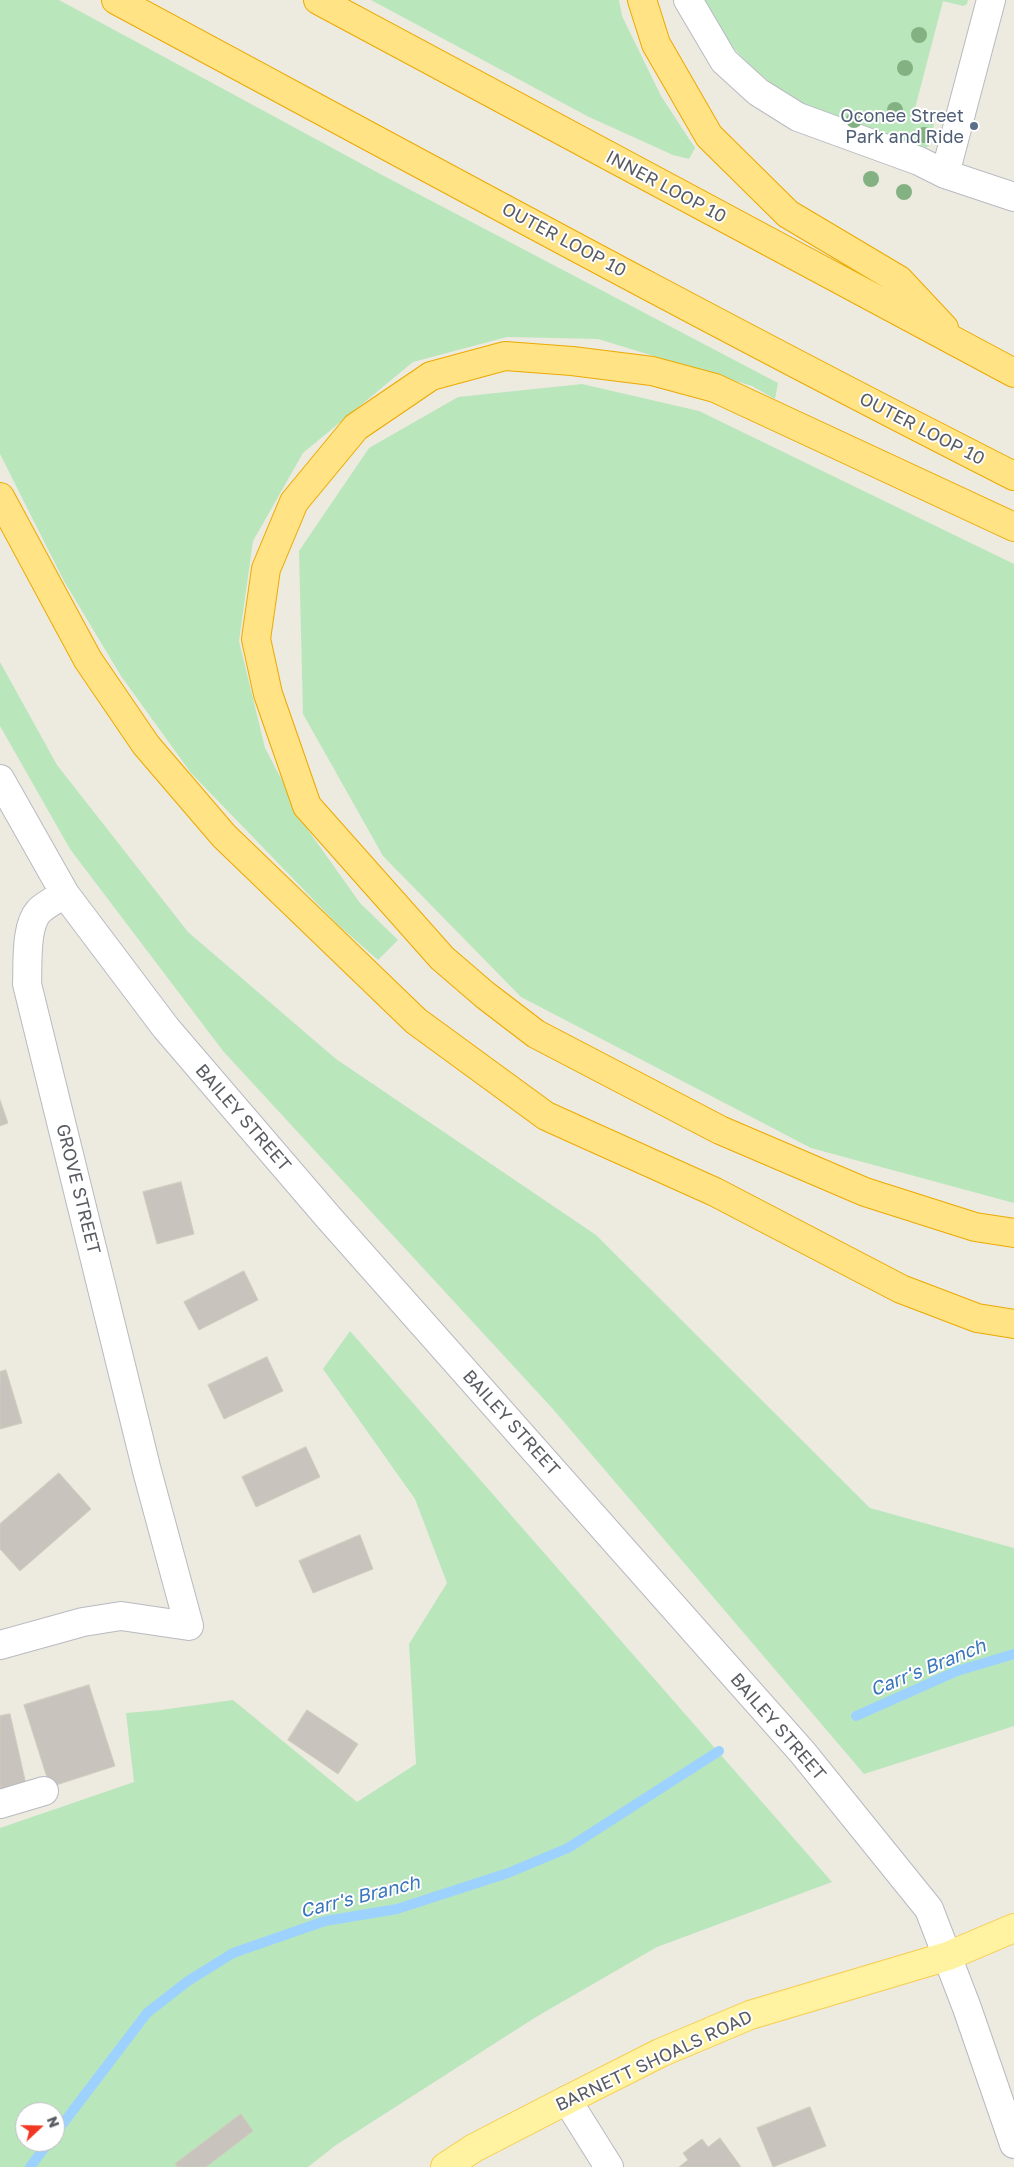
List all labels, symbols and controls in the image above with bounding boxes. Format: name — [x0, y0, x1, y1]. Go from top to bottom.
place label: Oconee Street Park and Ride — [840, 105, 964, 148]
marker: Oconee Street Park and Ride — [968, 120, 980, 132]
street label: INNER LOOP 10 — [602, 146, 730, 228]
street label: OUTER LOOP 10 — [498, 198, 630, 282]
street label: OUTER LOOP 10 — [856, 388, 988, 470]
street label: BAILEY STREET — [191, 1060, 295, 1176]
street label: GROVE STREET — [51, 1122, 105, 1256]
street label: BAILEY STREET — [458, 1366, 564, 1480]
water label: Carr's Branch — [867, 1634, 989, 1702]
street label: BAILEY STREET — [726, 1669, 830, 1785]
water label: Carr's Branch — [298, 1871, 422, 1923]
street label: BARNETT SHOALS ROAD — [552, 2006, 756, 2116]
north arrow — [15, 2102, 65, 2152]
text: N — [44, 2114, 63, 2130]

